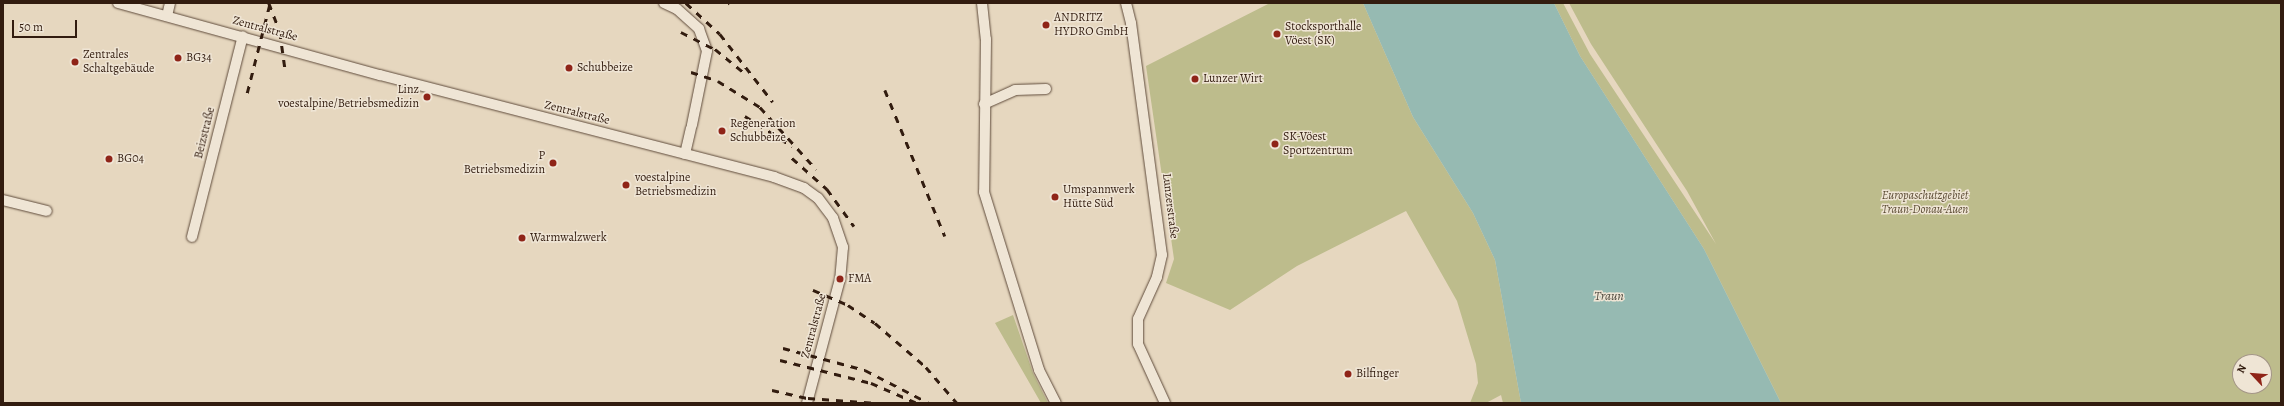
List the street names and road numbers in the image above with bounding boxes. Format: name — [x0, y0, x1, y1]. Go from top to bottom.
street label: Zentralstraße — [231, 13, 299, 45]
street label: Zentralstraße — [543, 98, 611, 128]
street label: Beizstraße — [192, 106, 218, 160]
street label: Lunzerstraße — [1159, 172, 1181, 240]
street label: Zentralstraße — [798, 292, 830, 360]

